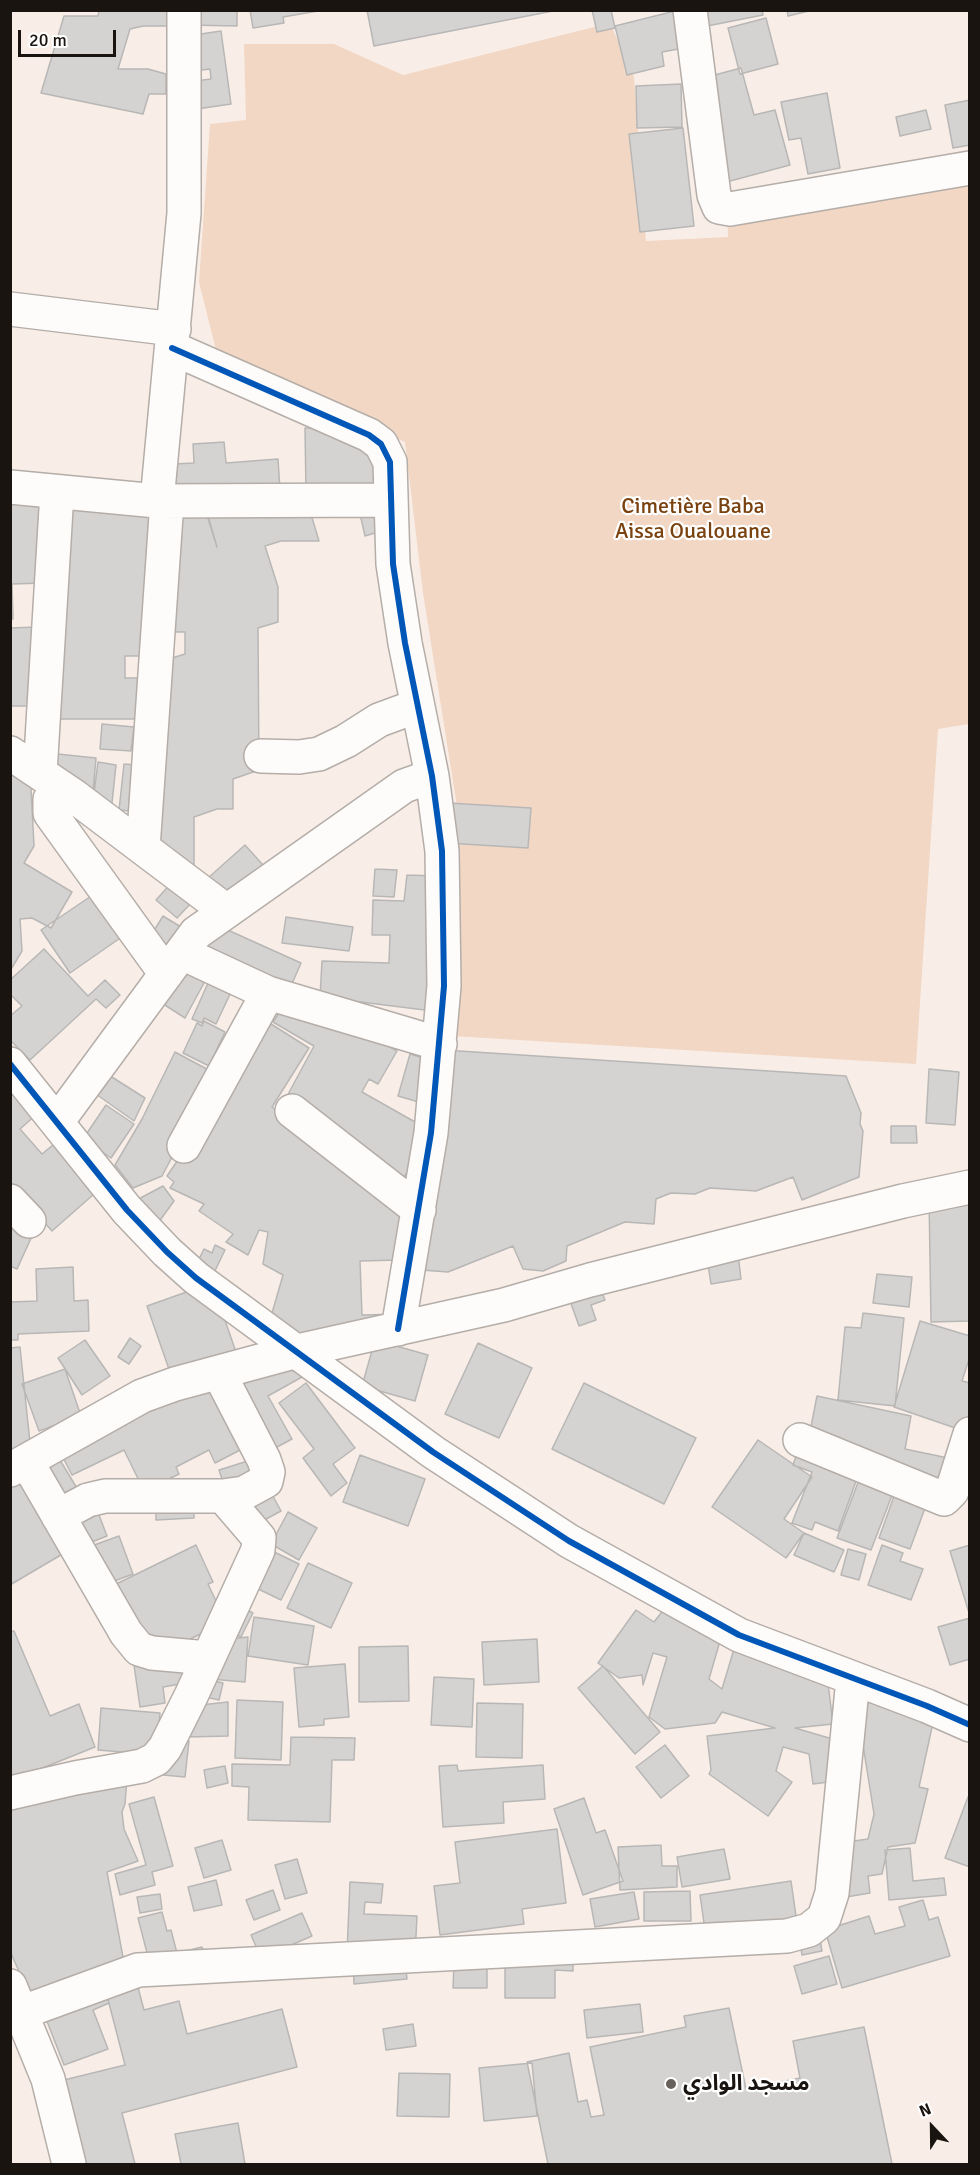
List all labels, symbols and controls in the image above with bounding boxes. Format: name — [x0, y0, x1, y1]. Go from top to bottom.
scale bar — [21, 18, 118, 56]
text: 20 m — [29, 29, 67, 51]
park label: Cimetière Baba Aissa Oualouane — [615, 494, 771, 546]
place label: مسجد الوادي — [683, 2071, 810, 2097]
marker: مسجد الوادي — [664, 2077, 678, 2091]
north arrow — [902, 2097, 962, 2157]
text: N — [916, 2099, 934, 2122]

